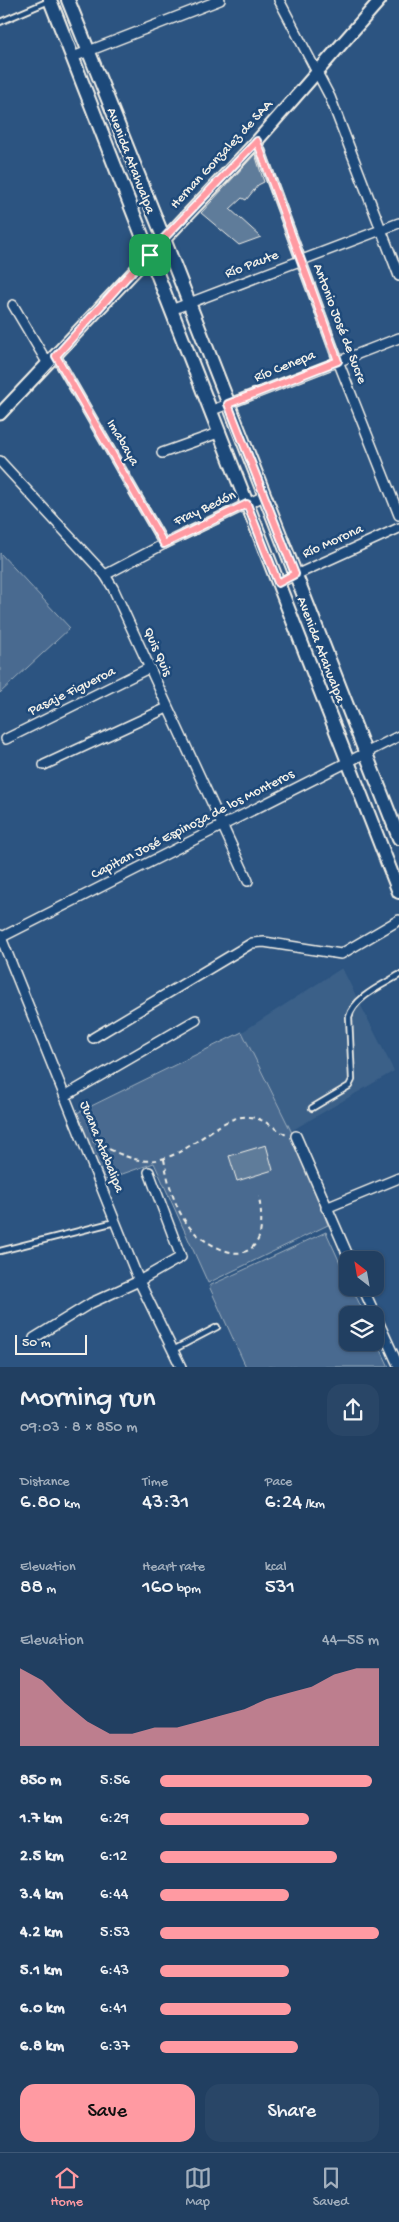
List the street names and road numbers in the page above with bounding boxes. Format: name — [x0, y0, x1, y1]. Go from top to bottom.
street label: Hernan Gonzalez de SAA — [167, 96, 277, 213]
street label: Avenida Atahualpa — [102, 106, 158, 217]
street label: Río Paute — [223, 247, 282, 283]
street label: Antonio José de Sucre — [308, 262, 370, 387]
street label: Río Cenepa — [252, 347, 319, 387]
street label: Imabaya — [102, 417, 143, 470]
street label: Fray Bedón — [170, 487, 239, 531]
street label: Río Morona — [300, 521, 367, 563]
street label: Avenida Atahualpa — [292, 595, 348, 706]
street label: Quis Quis — [139, 625, 176, 680]
street label: Pasaje Figueroa — [25, 663, 120, 721]
street label: Capitan José Espinoza de los Monteros — [89, 766, 298, 884]
street label: Juana Atabalipa — [75, 1099, 128, 1196]

